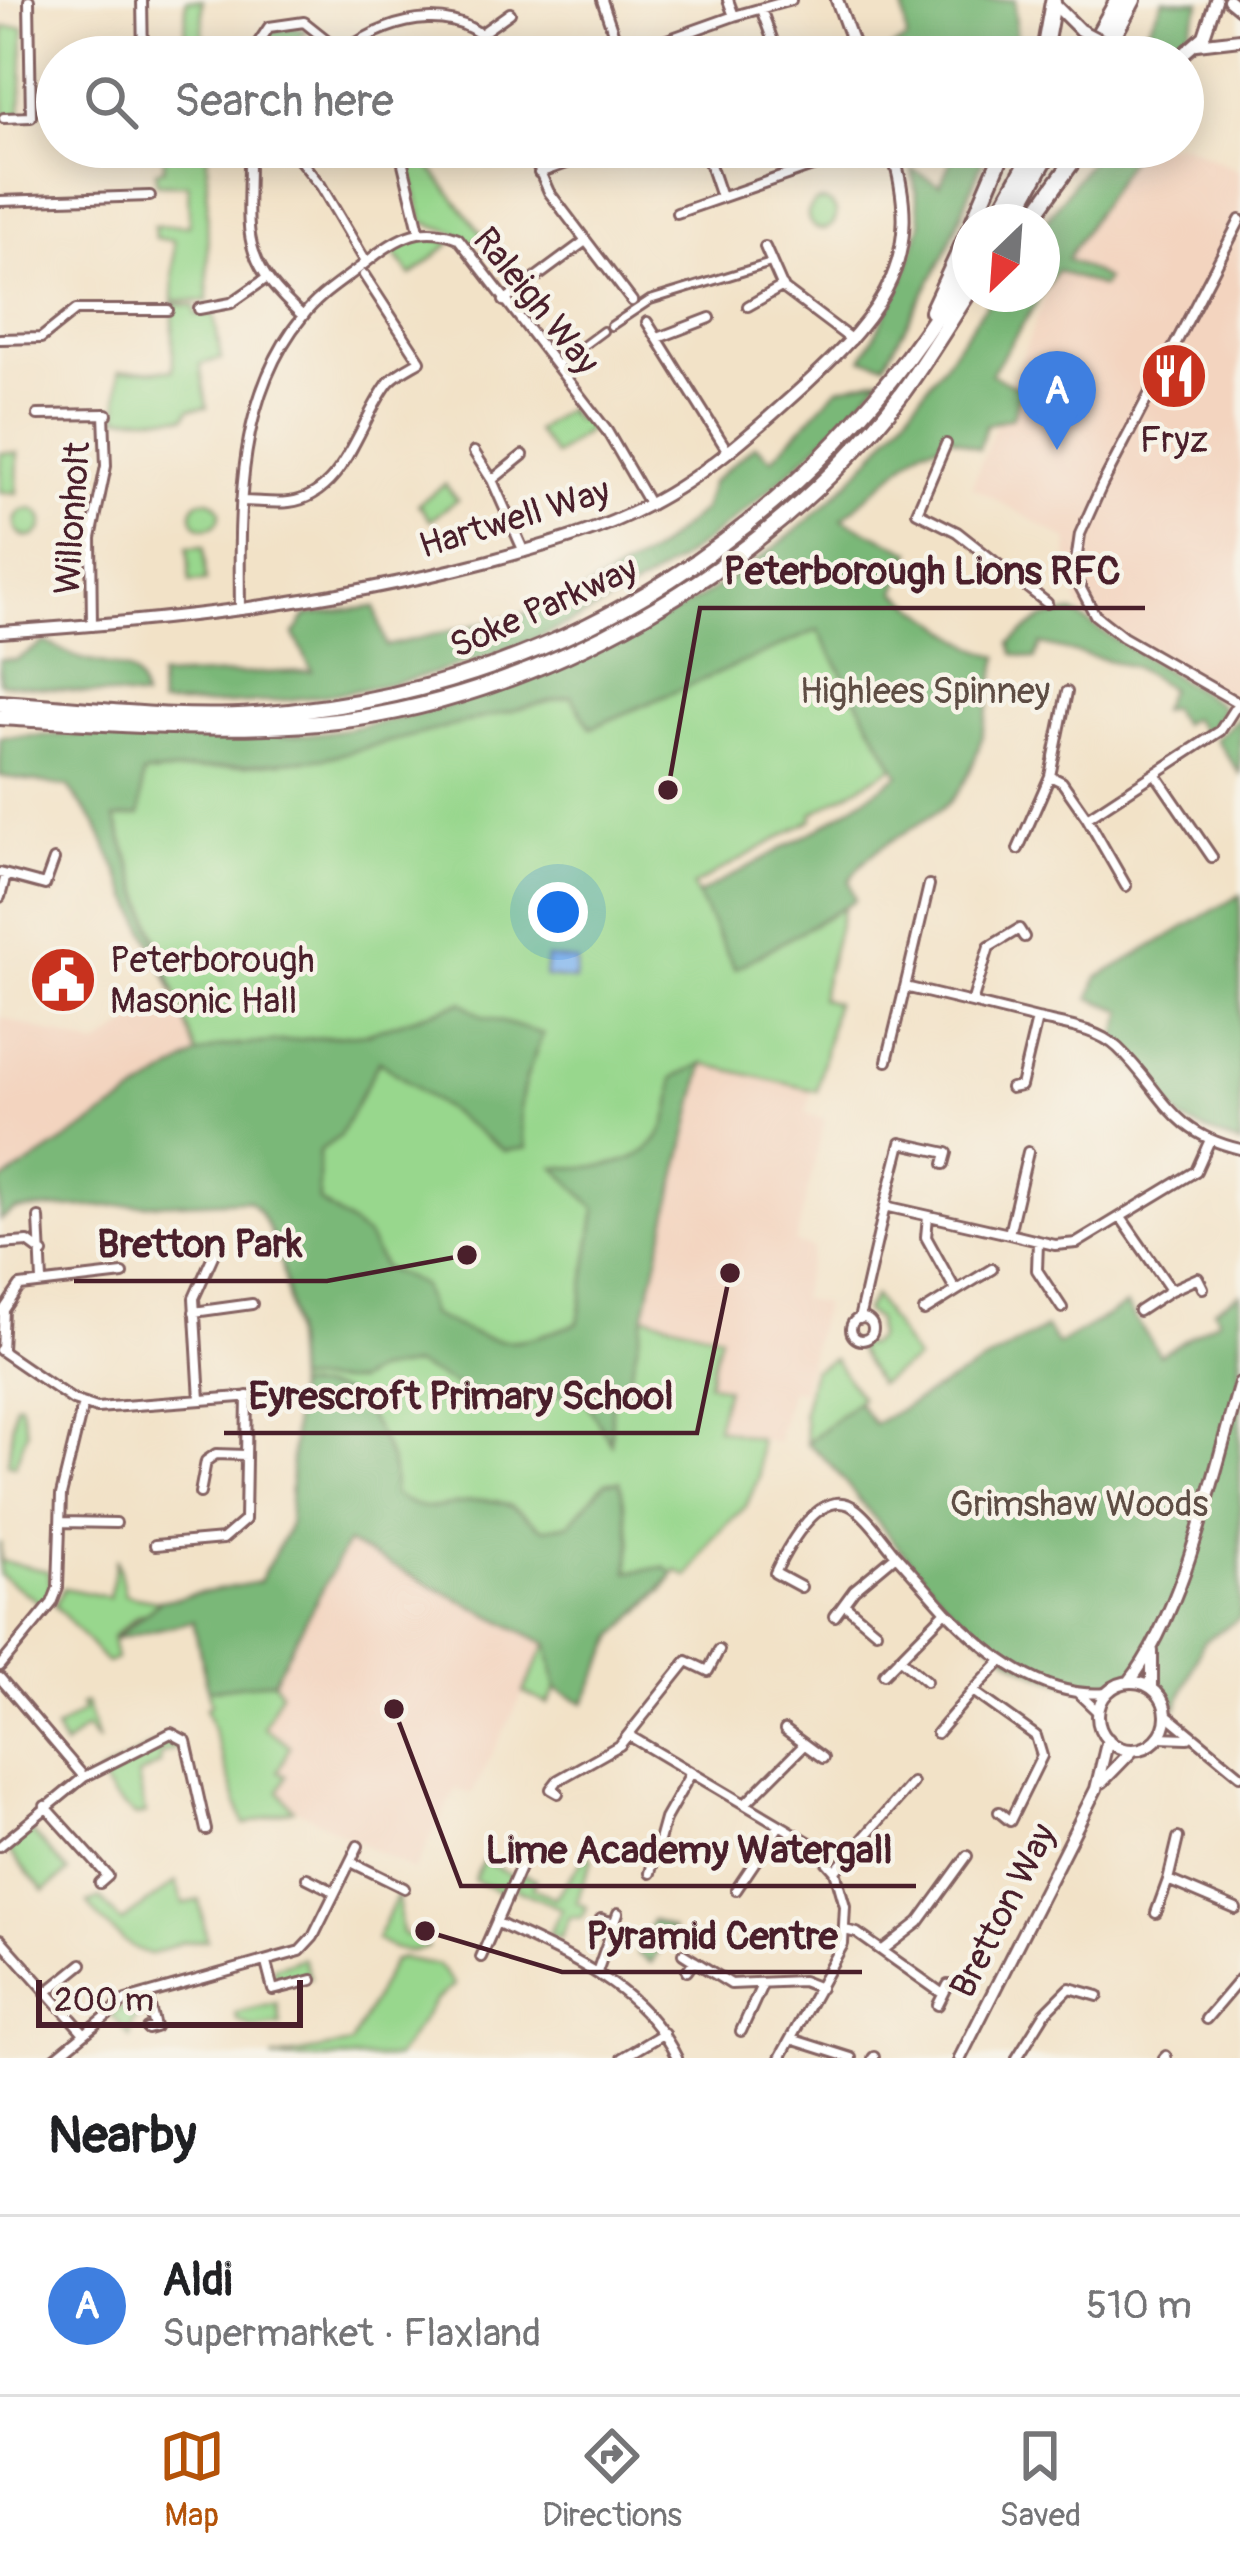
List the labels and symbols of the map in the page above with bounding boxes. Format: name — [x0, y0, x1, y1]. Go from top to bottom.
north arrow — [952, 204, 1060, 312]
street label: Raleigh Way — [463, 218, 609, 384]
restaurant icon: Fryz — [1139, 341, 1209, 411]
pin: A — [1018, 351, 1096, 450]
place label: Fryz — [1140, 418, 1208, 463]
street label: Willonholt — [45, 440, 100, 596]
street label: Hartwell Way — [414, 468, 615, 569]
callout: Peterborough Lions RFC — [700, 533, 1145, 608]
street label: Soke Parkway — [443, 546, 644, 669]
text: Peterborough Lions RFC — [724, 547, 1120, 596]
park label: Highlees Spinney — [800, 669, 1050, 714]
your location — [528, 882, 588, 942]
place label: Peterborough Masonic Hall — [110, 938, 315, 1024]
public building icon: Peterborough Masonic Hall — [28, 945, 98, 1015]
callout: Bretton Park — [74, 1206, 327, 1281]
text: Bretton Park — [97, 1220, 303, 1269]
callout: Eyrescroft Primary School — [224, 1358, 697, 1433]
text: Eyrescroft Primary School — [248, 1372, 674, 1421]
park label: Grimshaw Woods — [950, 1482, 1208, 1527]
callout: Lime Academy Watergall — [461, 1811, 916, 1886]
street label: Bretton Way — [940, 1816, 1066, 2005]
text: Lime Academy Watergall — [485, 1826, 893, 1875]
callout: Pyramid Centre — [562, 1897, 862, 1972]
text: Pyramid Centre — [586, 1912, 839, 1961]
scale bar — [36, 1974, 303, 2027]

